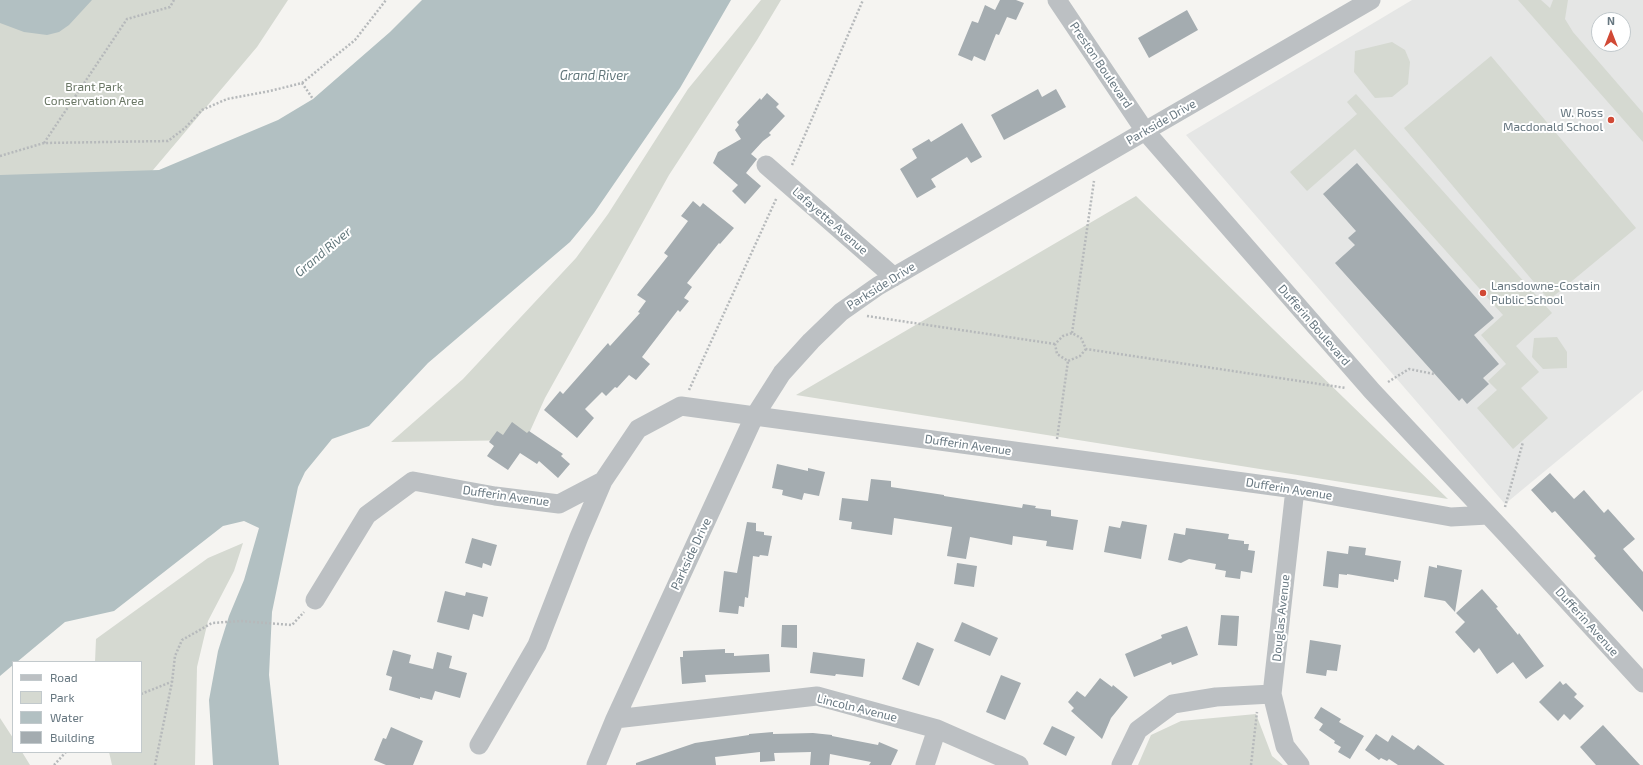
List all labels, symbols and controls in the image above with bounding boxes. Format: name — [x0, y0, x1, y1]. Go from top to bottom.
north arrow — [1591, 12, 1631, 52]
text: N — [1607, 14, 1615, 27]
street label: Preston Boulevard — [1067, 19, 1135, 111]
water label: Grand River — [560, 68, 628, 84]
park label: Brant Park Conservation Area — [44, 80, 144, 108]
street label: Parkside Drive — [1124, 96, 1198, 148]
place label: W. Ross Macdonald School — [1503, 106, 1603, 134]
marker: W. Ross Macdonald School — [1606, 115, 1616, 125]
street label: Lafayette Avenue — [789, 184, 871, 258]
water label: Grand River — [292, 224, 354, 280]
street label: Parkside Drive — [844, 259, 918, 313]
place label: Lansdowne-Costain Public School — [1491, 279, 1600, 307]
street label: Dufferin Boulevard — [1275, 282, 1353, 368]
marker: Lansdowne-Costain Public School — [1478, 288, 1488, 298]
street label: Dufferin Avenue — [924, 432, 1012, 458]
street label: Dufferin Avenue — [1245, 475, 1333, 503]
street label: Dufferin Avenue — [462, 483, 550, 509]
street label: Parkside Drive — [668, 516, 714, 592]
street label: Douglas Avenue — [1269, 574, 1293, 662]
street label: Dufferin Avenue — [1552, 585, 1622, 659]
legend — [12, 661, 142, 753]
text: Road — [50, 670, 78, 684]
text: Park — [50, 690, 75, 704]
street label: Lincoln Avenue — [815, 691, 899, 725]
text: Water — [50, 710, 84, 724]
text: Building — [50, 730, 94, 744]

